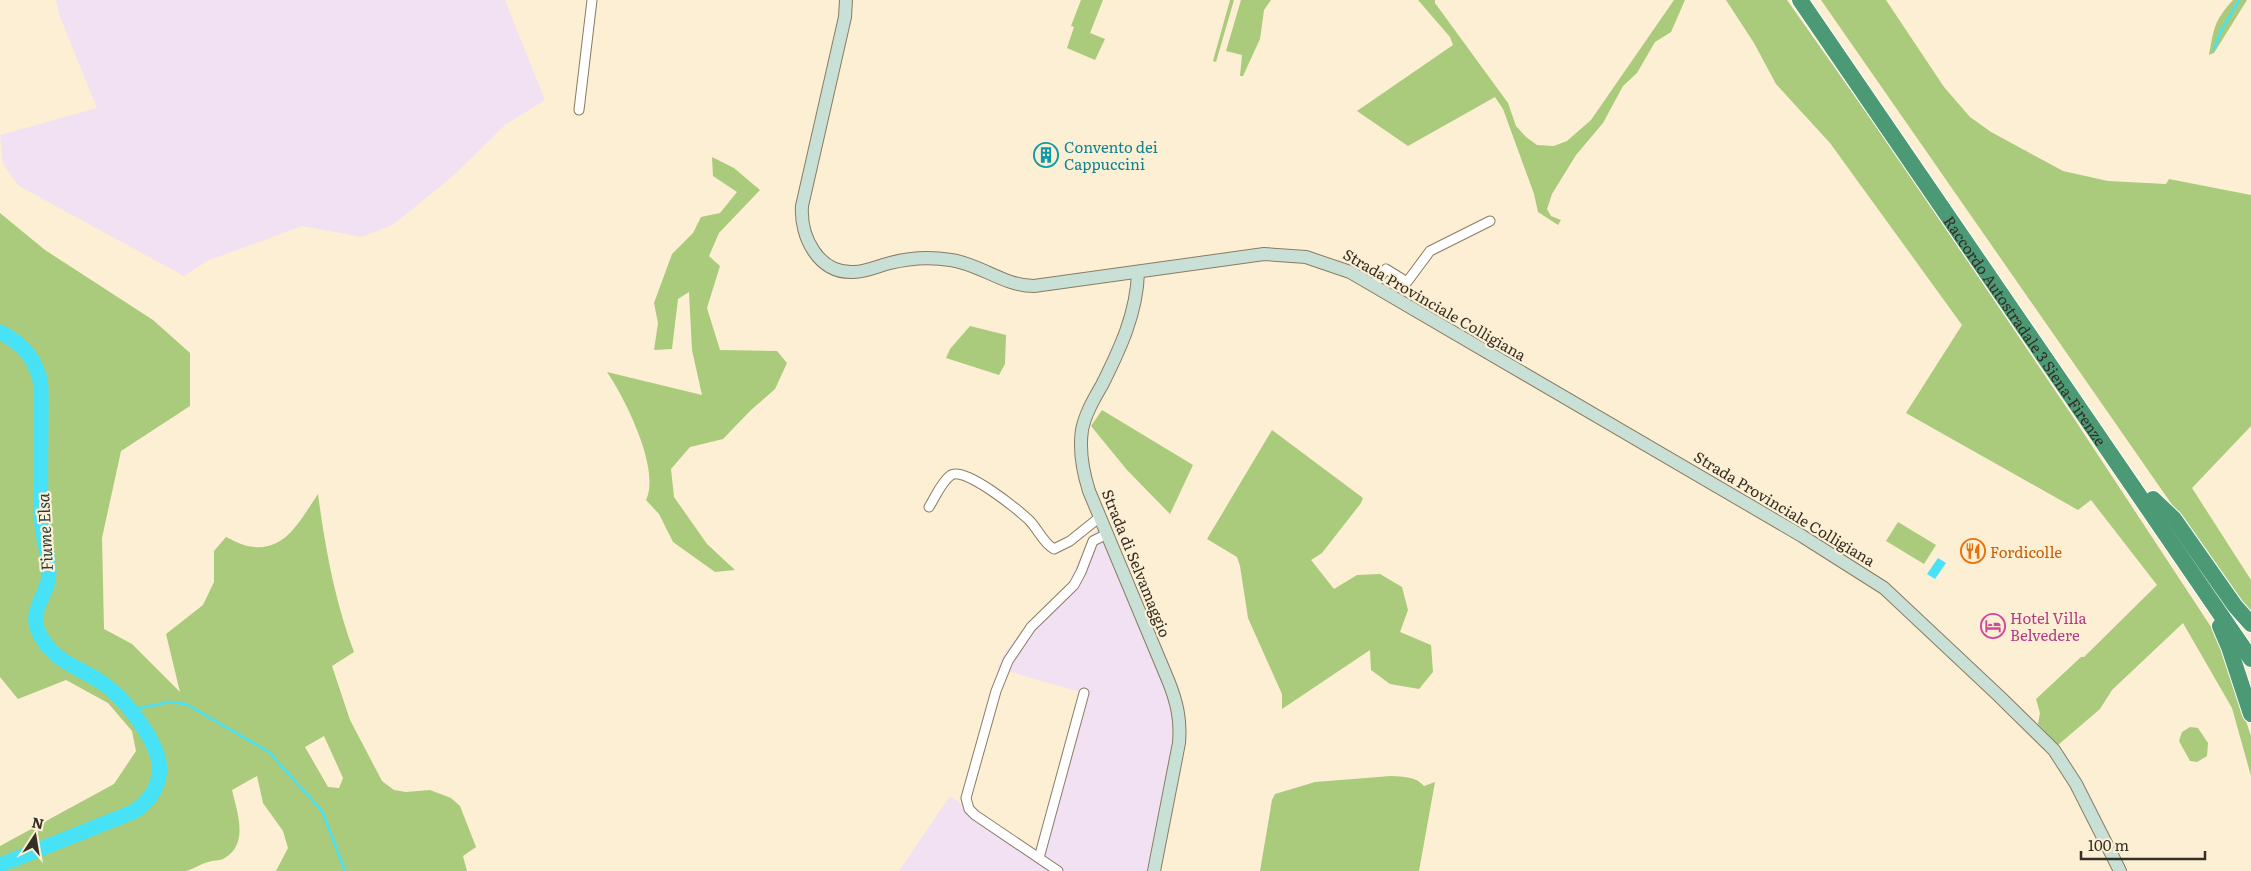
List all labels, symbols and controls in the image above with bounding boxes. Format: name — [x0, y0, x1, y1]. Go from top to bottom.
place label: Convento dei Cappuccini — [1064, 135, 1158, 175]
building icon: Convento dei Cappuccini — [1033, 142, 1059, 168]
street label: Raccordo Autostradale 3 Siena-Firenze — [1939, 210, 2113, 450]
street label: Strada Provinciale Colligiana — [1339, 242, 1532, 366]
street label: Strada Provinciale Colligiana — [1690, 445, 1881, 572]
street label: Strada di Selvamaggio — [1097, 485, 1177, 641]
water label: Fiume Elsa — [30, 492, 58, 571]
restaurant icon: Fordicolle — [1960, 538, 1986, 564]
place label: Fordicolle — [1990, 540, 2062, 563]
place label: Hotel Villa Belvedere — [2010, 606, 2087, 646]
hotel icon: Hotel Villa Belvedere — [1980, 613, 2006, 639]
north arrow — [10, 811, 60, 861]
text: N — [30, 811, 46, 833]
scale bar — [2081, 828, 2205, 860]
text: 100 m — [2088, 833, 2129, 856]

